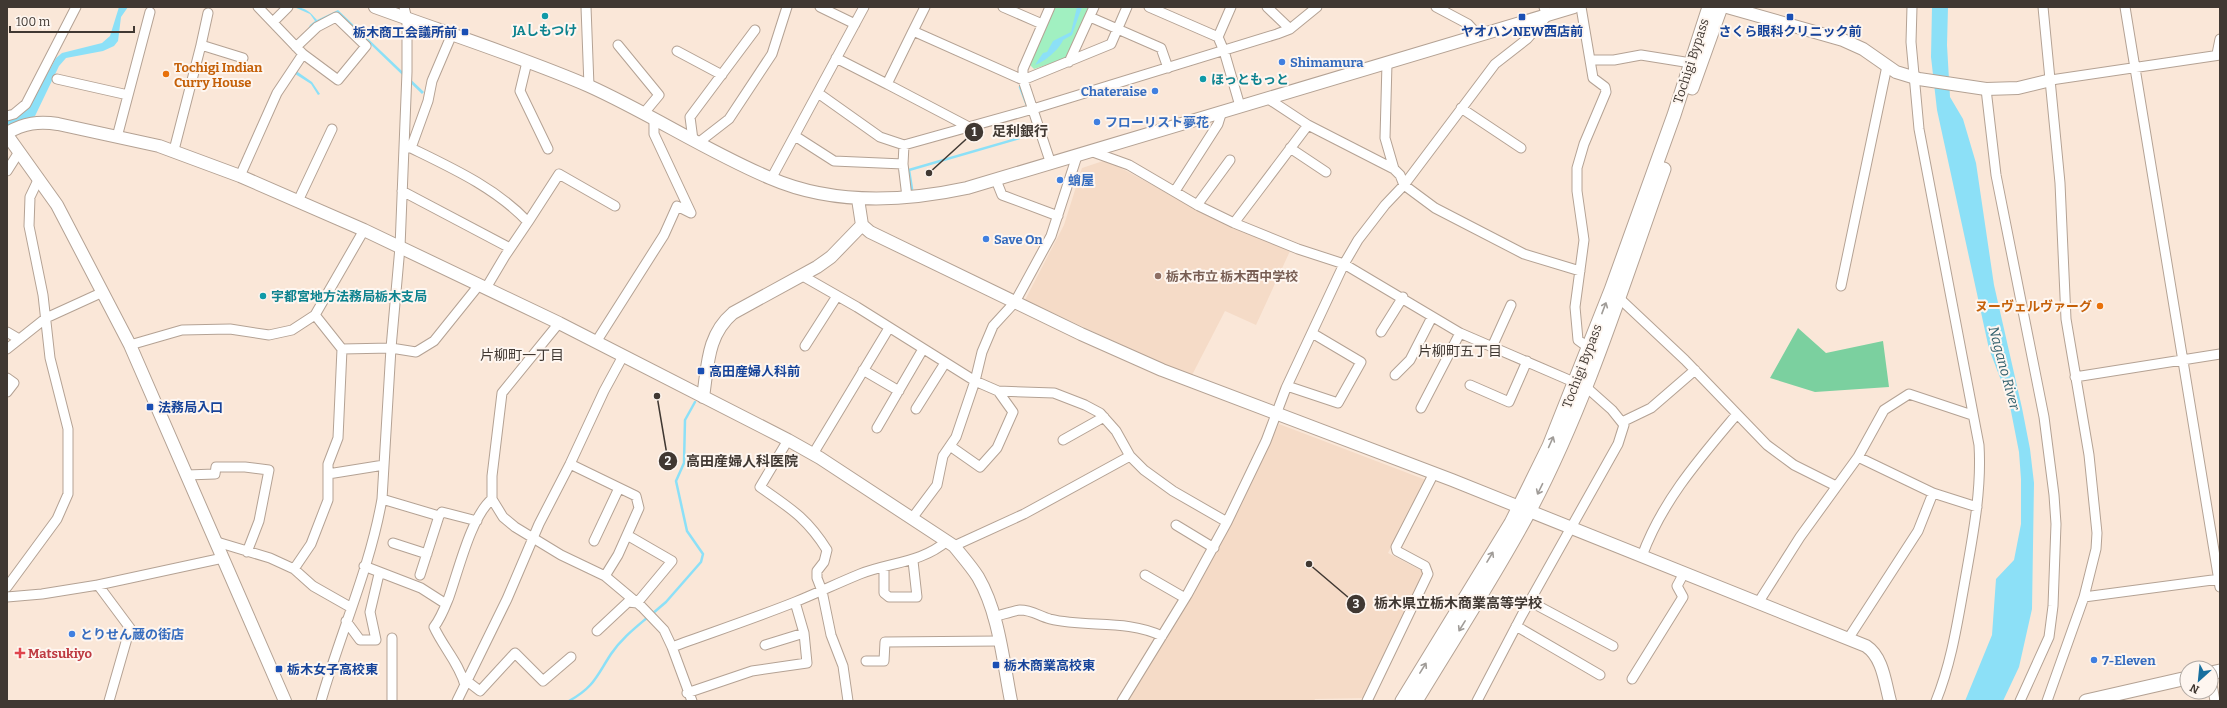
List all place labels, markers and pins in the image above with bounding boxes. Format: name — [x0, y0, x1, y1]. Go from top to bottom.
marker: JAしもつけ — [540, 11, 550, 21]
marker: ヤオハンNEW西店前 — [1517, 12, 1527, 22]
marker: さくら眼科クリニック前 — [1785, 12, 1795, 22]
place label: JAしもつけ — [512, 23, 577, 38]
place label: ヤオハンNEW西店前 — [1461, 24, 1583, 39]
place label: さくら眼科クリニック前 — [1718, 24, 1862, 39]
place label: 栃木商工会議所前 — [353, 25, 457, 40]
marker: 栃木商工会議所前 — [460, 27, 470, 37]
place label: Shimamura — [1290, 55, 1364, 70]
marker: Shimamura — [1277, 57, 1287, 67]
place label: Tochigi Indian Curry House — [174, 60, 263, 90]
marker: Tochigi Indian Curry House — [161, 69, 171, 79]
place label: ほっともっと — [1211, 72, 1289, 87]
marker: ほっともっと — [1198, 74, 1208, 84]
place label: Chateraise — [1081, 84, 1147, 99]
marker: Chateraise — [1150, 86, 1160, 96]
place label: フローリスト夢花 — [1105, 115, 1209, 130]
marker: フローリスト夢花 — [1092, 117, 1102, 127]
callout: 足利銀行 — [964, 119, 1056, 145]
place label: 蛸屋 — [1068, 173, 1094, 188]
marker: 蛸屋 — [1055, 175, 1065, 185]
place label: Save On — [994, 232, 1043, 247]
marker: Save On — [981, 234, 991, 244]
place label: 栃木市立 栃木西中学校 — [1166, 269, 1298, 284]
marker: 栃木市立 栃木西中学校 — [1153, 271, 1163, 281]
place label: 宇都宮地方法務局栃木支局 — [271, 289, 427, 304]
marker: 宇都宮地方法務局栃木支局 — [258, 291, 268, 301]
place label: ヌーヴェルヴァーグ — [1975, 299, 2092, 314]
marker: ヌーヴェルヴァーグ — [2095, 301, 2105, 311]
place label: 高田産婦人科前 — [709, 364, 800, 379]
marker: 高田産婦人科前 — [696, 366, 706, 376]
place label: 法務局入口 — [158, 400, 223, 415]
marker: 法務局入口 — [145, 402, 155, 412]
callout: 高田産婦人科医院 — [658, 448, 806, 474]
callout: 栃木県立栃木商業高等学校 — [1346, 591, 1550, 617]
place label: とりせん蔵の街店 — [80, 627, 184, 642]
marker: とりせん蔵の街店 — [67, 629, 77, 639]
place label: Matsukiyo — [28, 646, 93, 661]
marker: Matsukiyo — [15, 648, 25, 658]
place label: 7-Eleven — [2102, 653, 2156, 668]
marker: 7-Eleven — [2089, 655, 2099, 665]
place label: 栃木商業高校東 — [1004, 658, 1095, 673]
marker: 栃木商業高校東 — [991, 660, 1001, 670]
place label: 栃木女子高校東 — [287, 662, 378, 677]
marker: 栃木女子高校東 — [274, 664, 284, 674]

